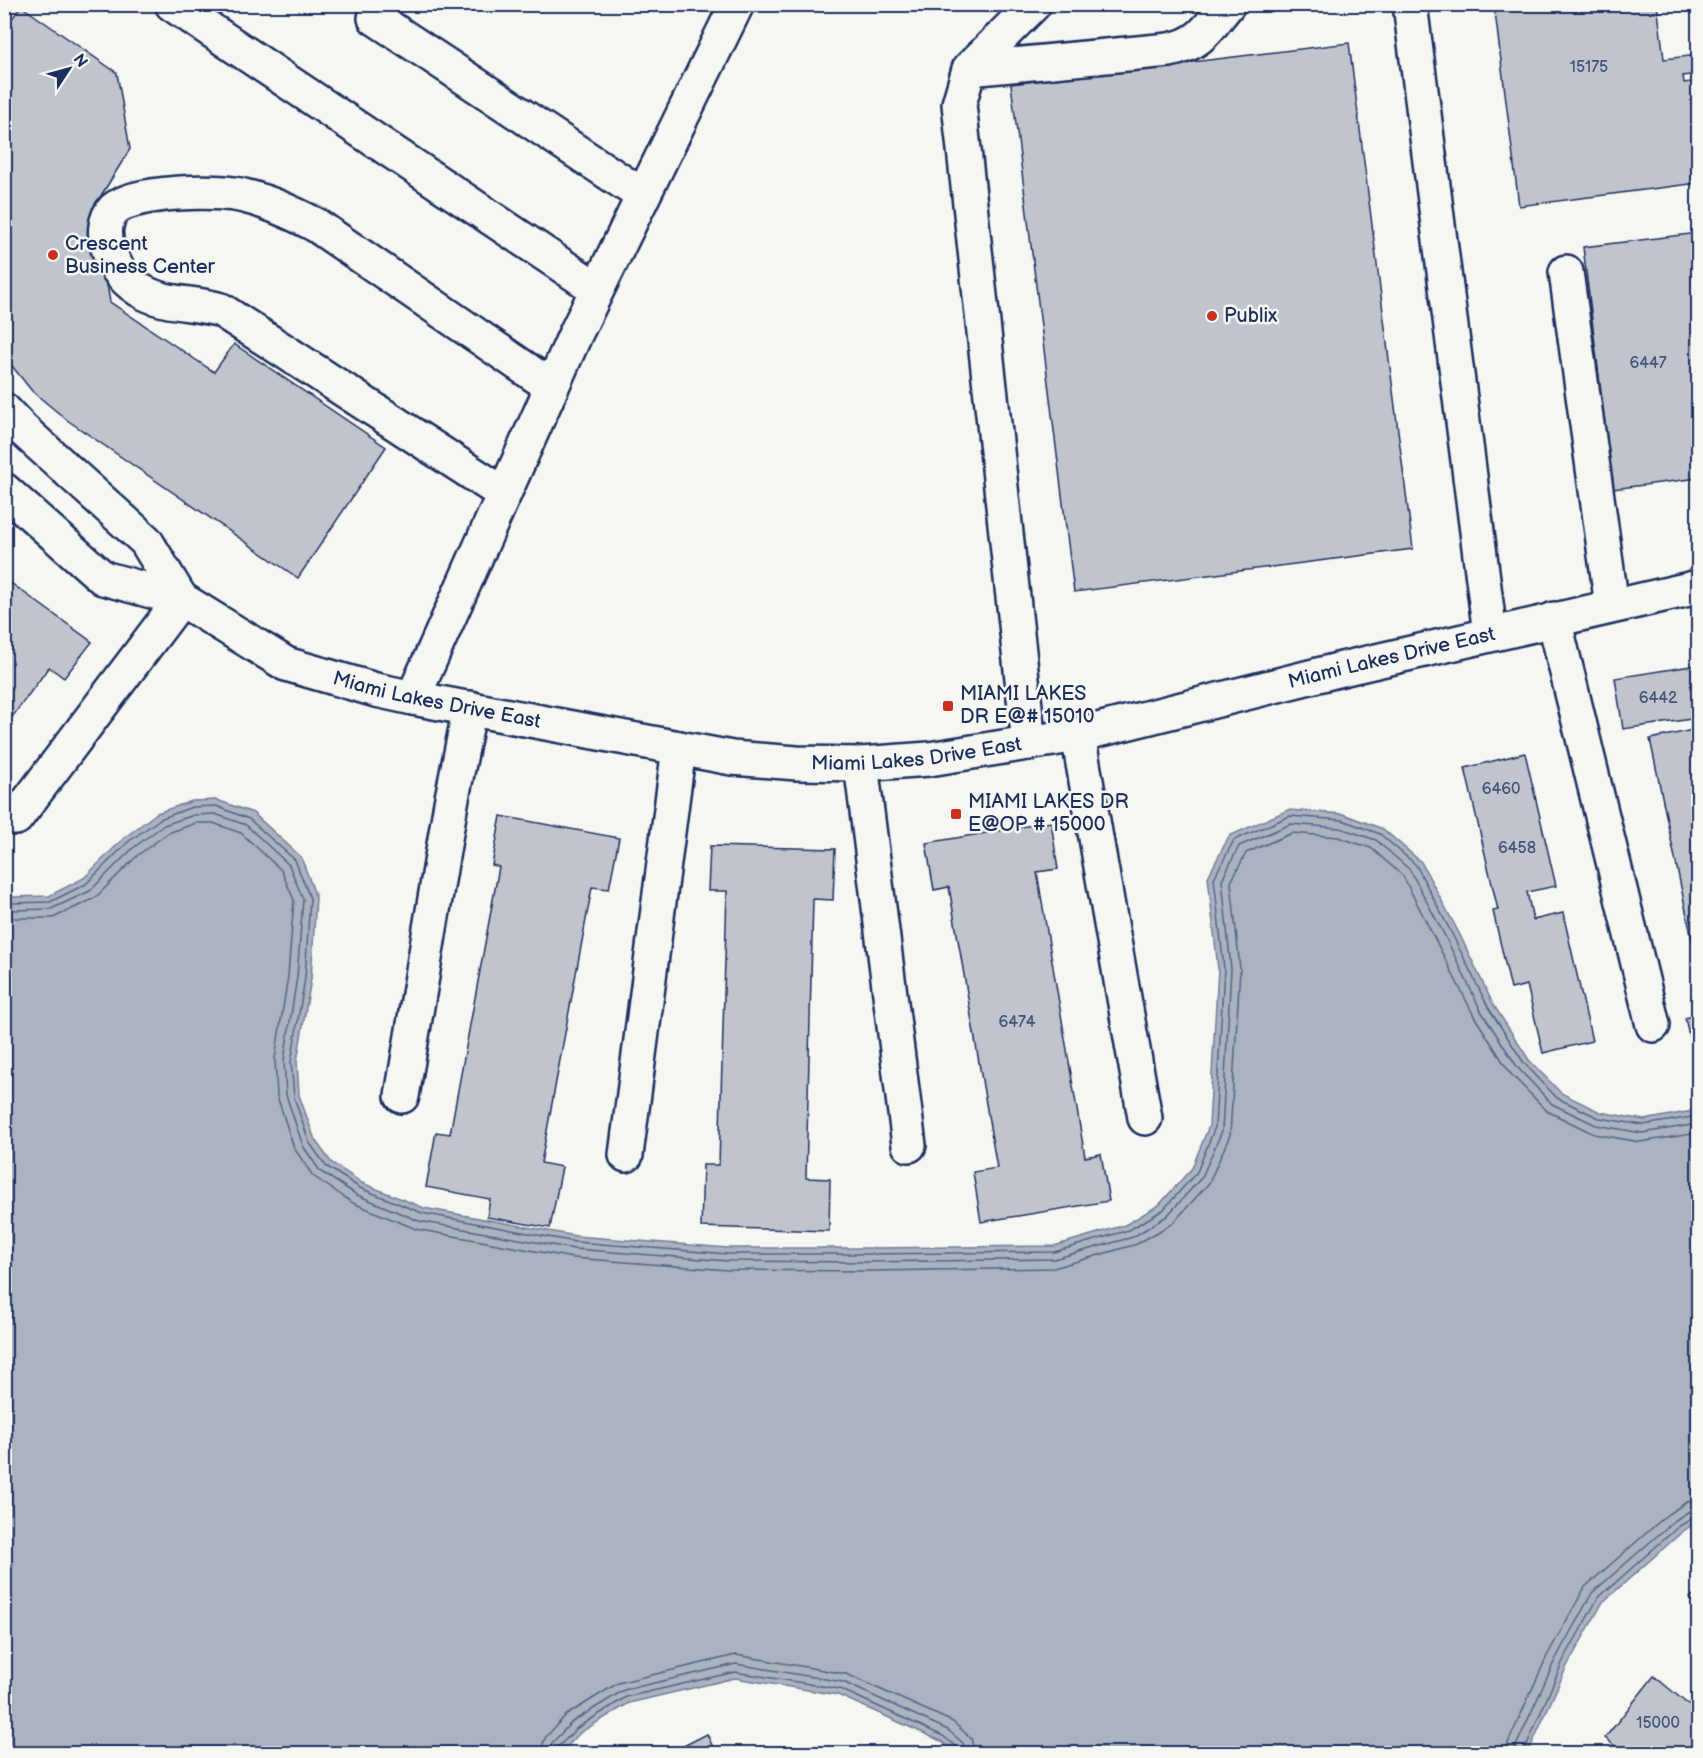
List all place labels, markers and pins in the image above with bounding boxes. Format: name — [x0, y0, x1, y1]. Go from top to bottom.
place label: Crescent Business Center — [65, 232, 216, 279]
marker: Crescent Business Center — [46, 248, 60, 262]
place label: Publix — [1224, 304, 1278, 328]
marker: Publix — [1205, 309, 1219, 323]
place label: MIAMI LAKES DR E@# 15010 — [960, 682, 1095, 729]
marker: MIAMI LAKES DR E@# 15010 — [941, 699, 955, 713]
place label: MIAMI LAKES DR E@OP # 15000 — [968, 790, 1129, 837]
marker: MIAMI LAKES DR E@OP # 15000 — [949, 807, 963, 821]

